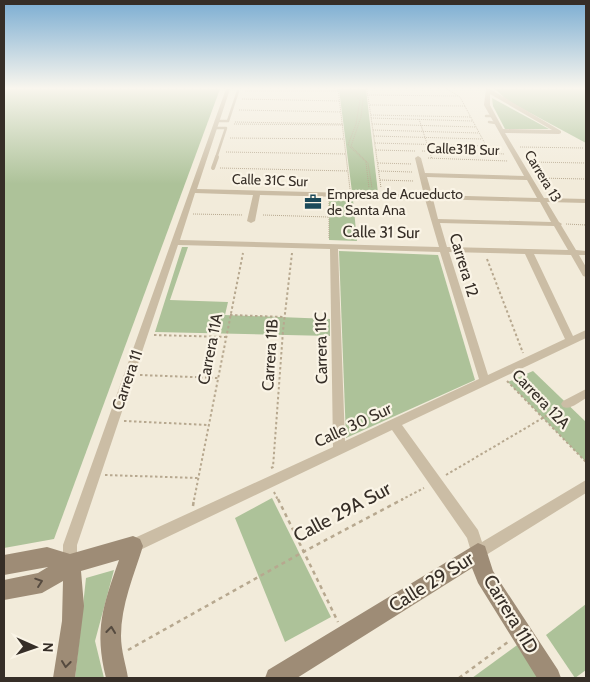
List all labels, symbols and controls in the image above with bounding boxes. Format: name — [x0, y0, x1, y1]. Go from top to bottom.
street label: Calle31B Sur — [426, 139, 500, 159]
street label: Carrera 13 — [520, 147, 566, 205]
street label: Calle 31C Sur — [232, 170, 309, 190]
place label: Empresa de Acueducto de Santa Ana — [327, 185, 463, 219]
office icon: Empresa de Acueducto de Santa Ana — [303, 192, 323, 212]
street label: Calle 31 Sur — [342, 222, 421, 242]
street label: Carrera 12 — [445, 231, 483, 299]
street label: Carrera 11A — [194, 312, 226, 386]
street label: Carrera 11C — [311, 312, 331, 384]
street label: Carrera 11B — [258, 318, 282, 391]
street label: Carrera 11 — [108, 347, 146, 413]
street label: Carrera 12A — [508, 365, 574, 433]
street label: Calle 30 Sur — [311, 398, 395, 451]
street label: Calle 29A Sur — [289, 477, 395, 547]
street label: Calle 29 Sur — [384, 547, 478, 617]
street label: Carrera 11D — [479, 570, 544, 658]
one-way arrow — [34, 578, 43, 588]
north arrow — [10, 622, 60, 672]
one-way arrow — [105, 626, 116, 634]
text: N — [39, 642, 57, 653]
one-way arrow — [61, 660, 72, 668]

